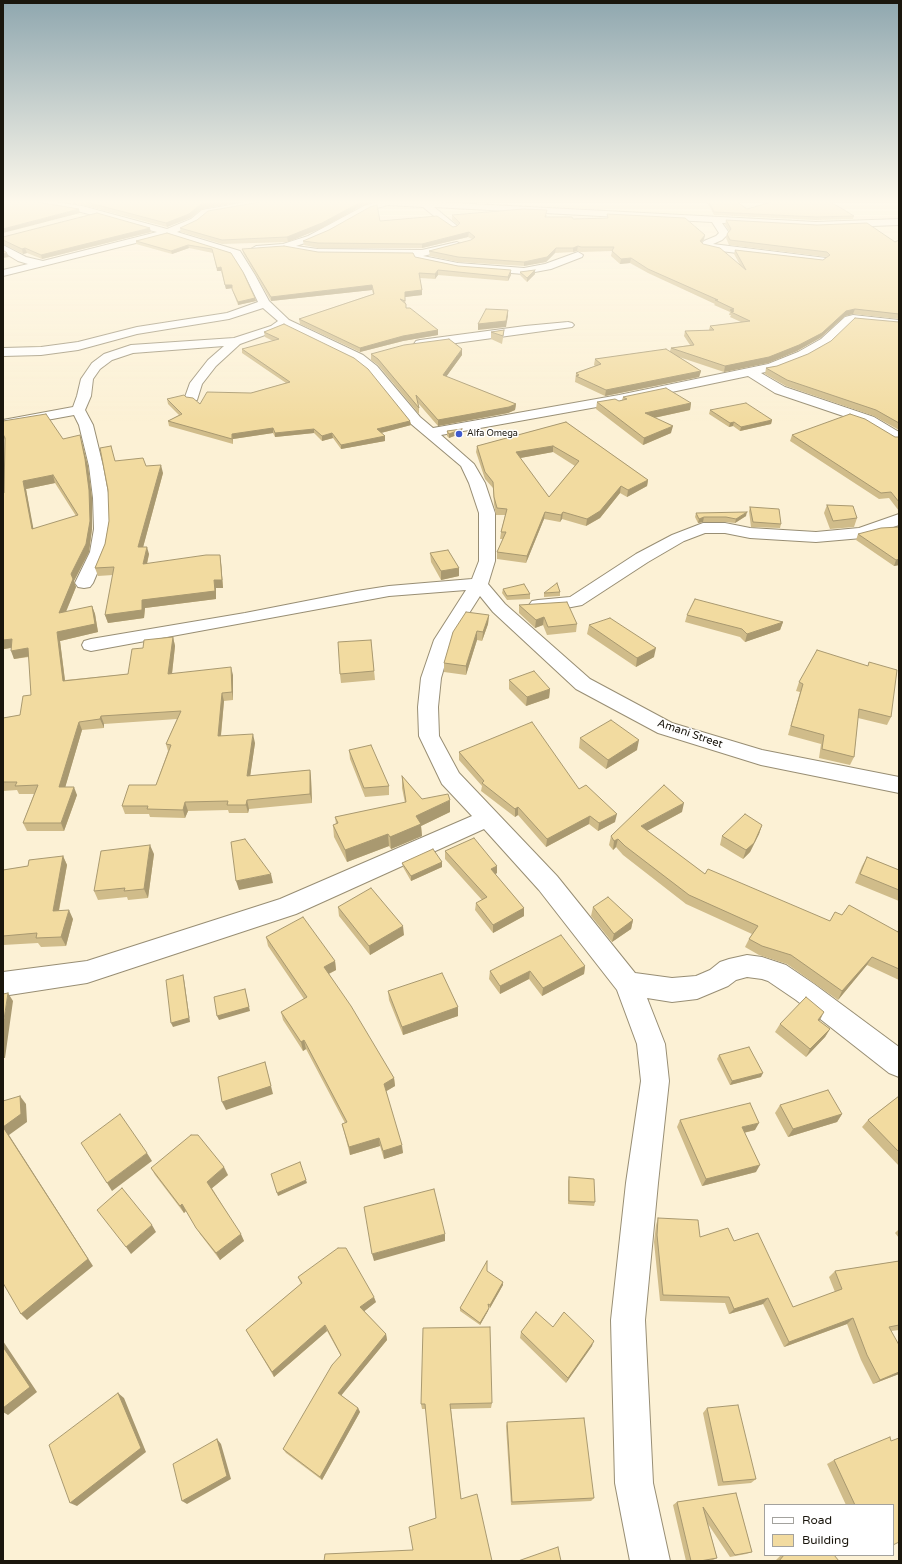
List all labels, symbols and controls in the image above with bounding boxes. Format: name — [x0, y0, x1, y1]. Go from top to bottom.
marker: Alfa Omega — [454, 429, 464, 439]
place label: Alfa Omega — [467, 429, 518, 439]
street label: Amani Street — [656, 717, 724, 751]
legend — [764, 1504, 894, 1556]
text: Road — [802, 1513, 832, 1527]
text: Building — [802, 1533, 849, 1547]

